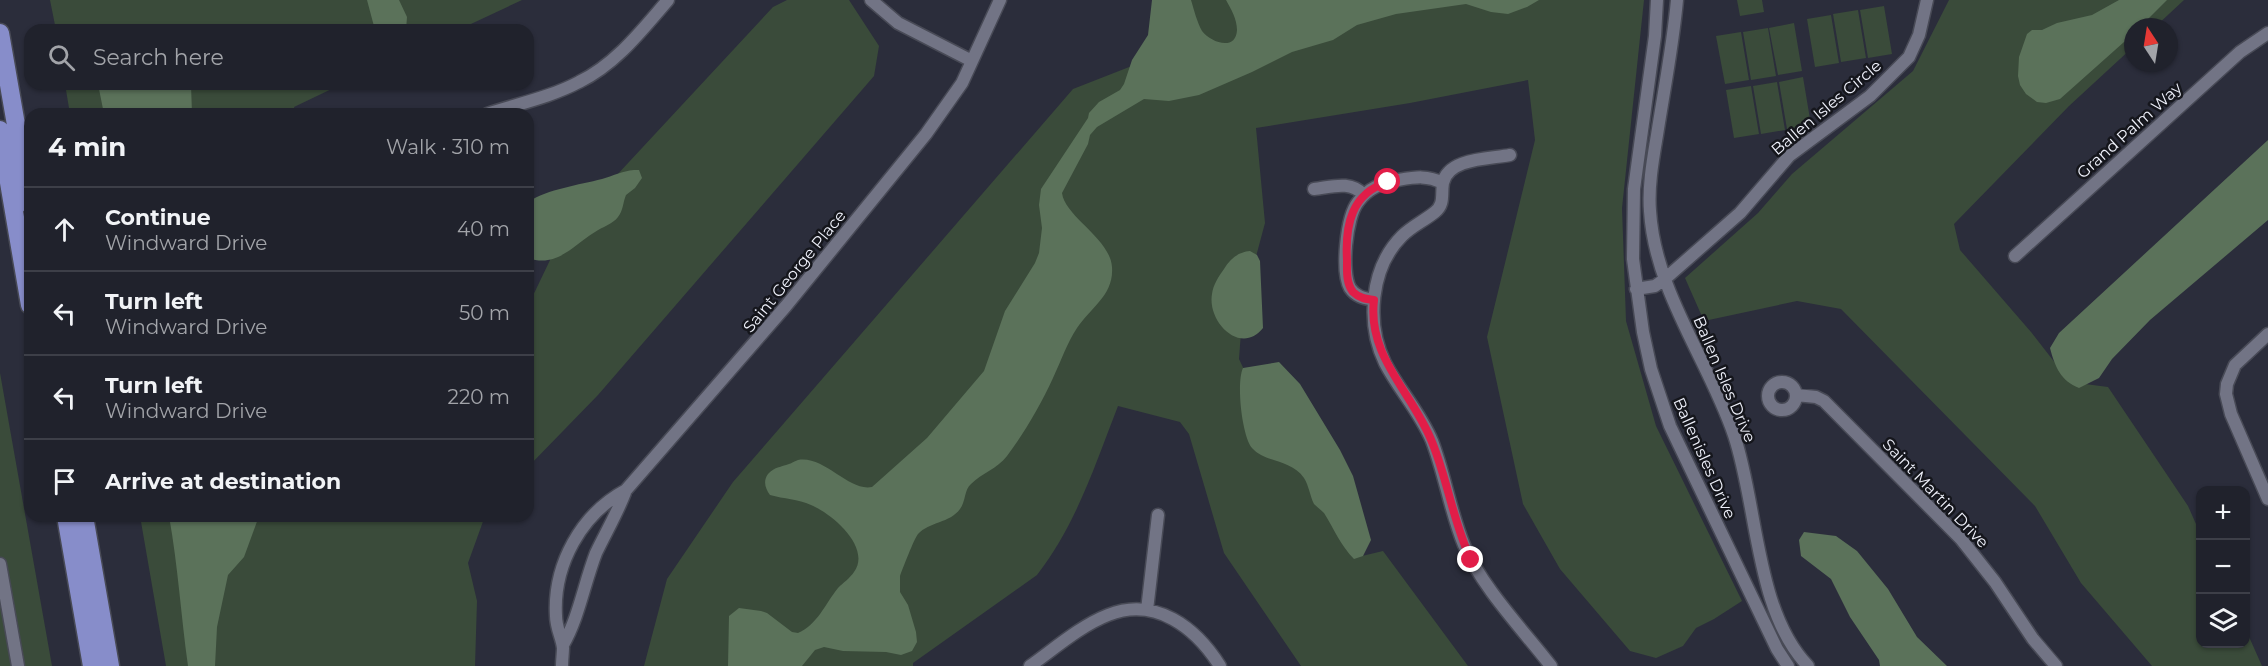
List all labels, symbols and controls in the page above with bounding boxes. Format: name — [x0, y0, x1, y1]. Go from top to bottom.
north arrow — [2124, 18, 2178, 72]
search box — [24, 24, 534, 90]
icon: search — [45, 41, 78, 74]
text: Search here — [93, 44, 224, 71]
street label: Ballen Isles Circle — [1767, 56, 1885, 159]
street label: Grand Palm Way — [2073, 78, 2186, 182]
text: 4 min — [48, 131, 126, 163]
text: Walk · 310 m — [386, 135, 510, 159]
route start — [1374, 168, 1400, 194]
text: Continue — [105, 204, 211, 231]
street label: Saint George Place — [739, 206, 850, 336]
icon: ahead — [48, 213, 81, 246]
text: 40 m — [457, 217, 510, 241]
text: Windward Drive — [105, 231, 267, 255]
text: Turn left — [105, 288, 203, 315]
icon: left — [48, 297, 81, 330]
text: 50 m — [459, 301, 510, 325]
street label: Ballen Isles Drive — [1689, 313, 1760, 445]
text: Windward Drive — [105, 315, 267, 339]
text: Turn left — [105, 372, 203, 399]
icon: left — [48, 381, 81, 414]
text: 220 m — [448, 385, 510, 409]
street label: Ballenisles Drive — [1669, 395, 1740, 522]
text: Windward Drive — [105, 399, 267, 423]
street label: Saint Martin Drive — [1879, 435, 1993, 552]
icon: arrive — [48, 465, 81, 498]
text: Arrive at destination — [105, 468, 341, 495]
map controls — [2196, 486, 2250, 648]
button: + — [2196, 486, 2250, 540]
button: − — [2196, 540, 2250, 594]
route end — [1457, 546, 1483, 572]
button: layers — [2196, 594, 2250, 648]

